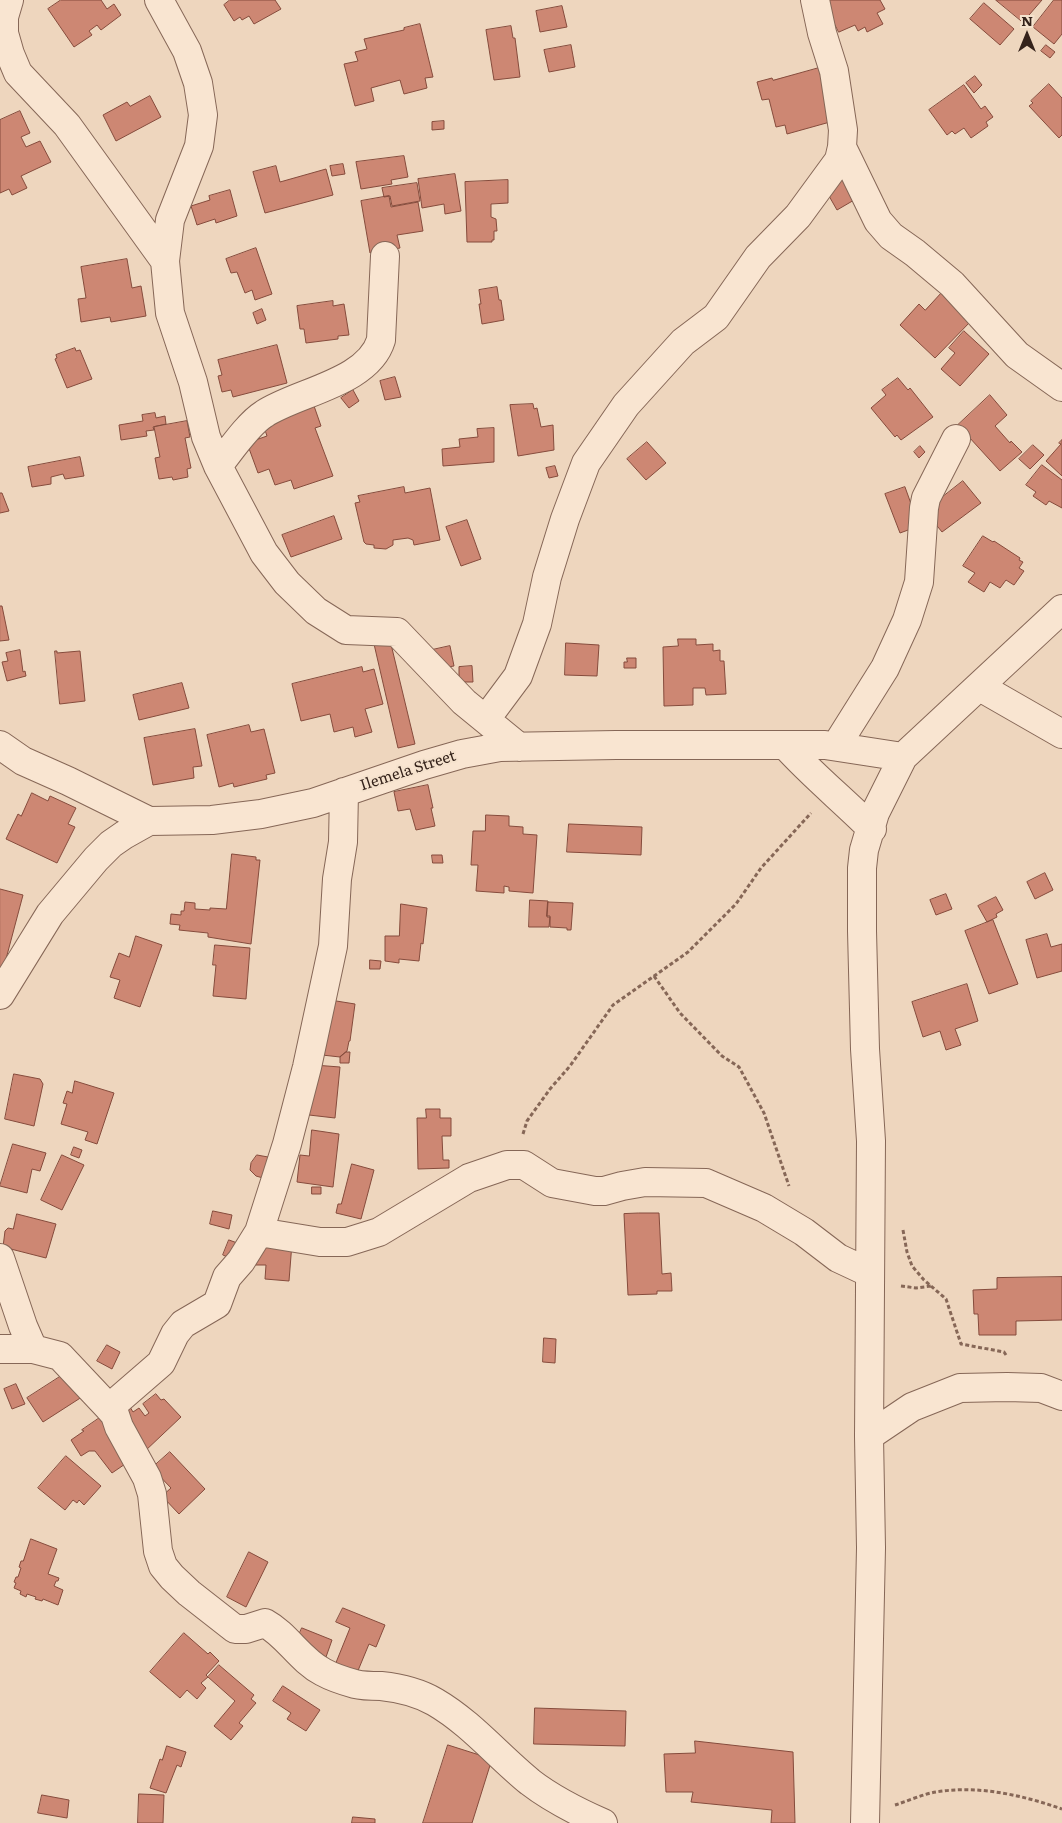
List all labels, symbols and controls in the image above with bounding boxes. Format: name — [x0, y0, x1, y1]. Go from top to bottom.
north arrow — [1002, 10, 1052, 60]
text: N — [1021, 10, 1033, 30]
street label: Ilemela Street — [358, 747, 458, 795]

